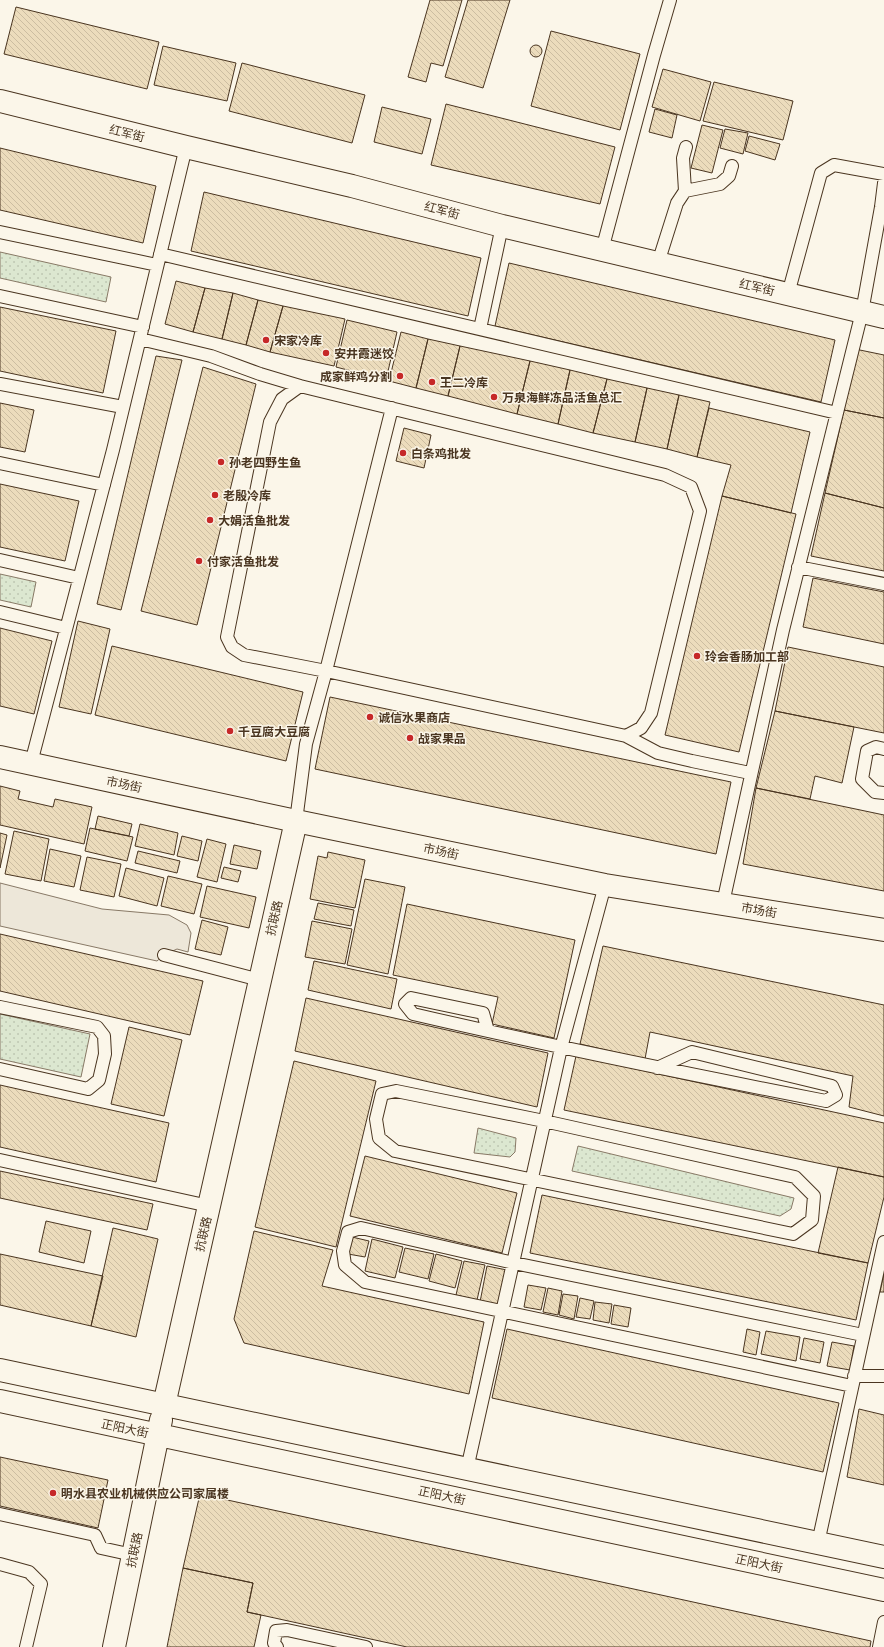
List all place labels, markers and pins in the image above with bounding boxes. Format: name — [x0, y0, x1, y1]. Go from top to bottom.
place label: 宋家冷库 — [274, 332, 322, 349]
marker: 宋家冷库 — [261, 335, 271, 345]
place label: 安井霞迷饺 — [334, 345, 394, 362]
marker: 安井霞迷饺 — [321, 348, 331, 358]
place label: 成家鲜鸡分割 — [320, 368, 392, 385]
marker: 成家鲜鸡分割 — [395, 371, 405, 381]
place label: 王二冷库 — [440, 374, 488, 391]
marker: 王二冷库 — [427, 377, 437, 387]
place label: 万泉海鲜冻品活鱼总汇 — [502, 389, 622, 406]
marker: 万泉海鲜冻品活鱼总汇 — [489, 392, 499, 402]
place label: 白条鸡批发 — [411, 445, 471, 462]
marker: 白条鸡批发 — [398, 448, 408, 458]
place label: 孙老四野生鱼 — [229, 454, 301, 471]
marker: 孙老四野生鱼 — [216, 457, 226, 467]
place label: 老殷冷库 — [223, 487, 271, 504]
marker: 老殷冷库 — [210, 490, 220, 500]
place label: 大娟活鱼批发 — [218, 512, 290, 529]
marker: 大娟活鱼批发 — [205, 515, 215, 525]
place label: 付家活鱼批发 — [207, 553, 279, 570]
marker: 付家活鱼批发 — [194, 556, 204, 566]
place label: 玲会香肠加工部 — [705, 648, 789, 665]
marker: 玲会香肠加工部 — [692, 651, 702, 661]
place label: 诚信水果商店 — [378, 709, 450, 726]
marker: 诚信水果商店 — [365, 712, 375, 722]
place label: 千豆腐大豆腐 — [238, 723, 310, 740]
marker: 千豆腐大豆腐 — [225, 726, 235, 736]
place label: 战家果品 — [418, 730, 466, 747]
marker: 战家果品 — [405, 733, 415, 743]
place label: 明水县农业机械供应公司家属楼 — [61, 1485, 229, 1502]
marker: 明水县农业机械供应公司家属楼 — [48, 1488, 58, 1498]

